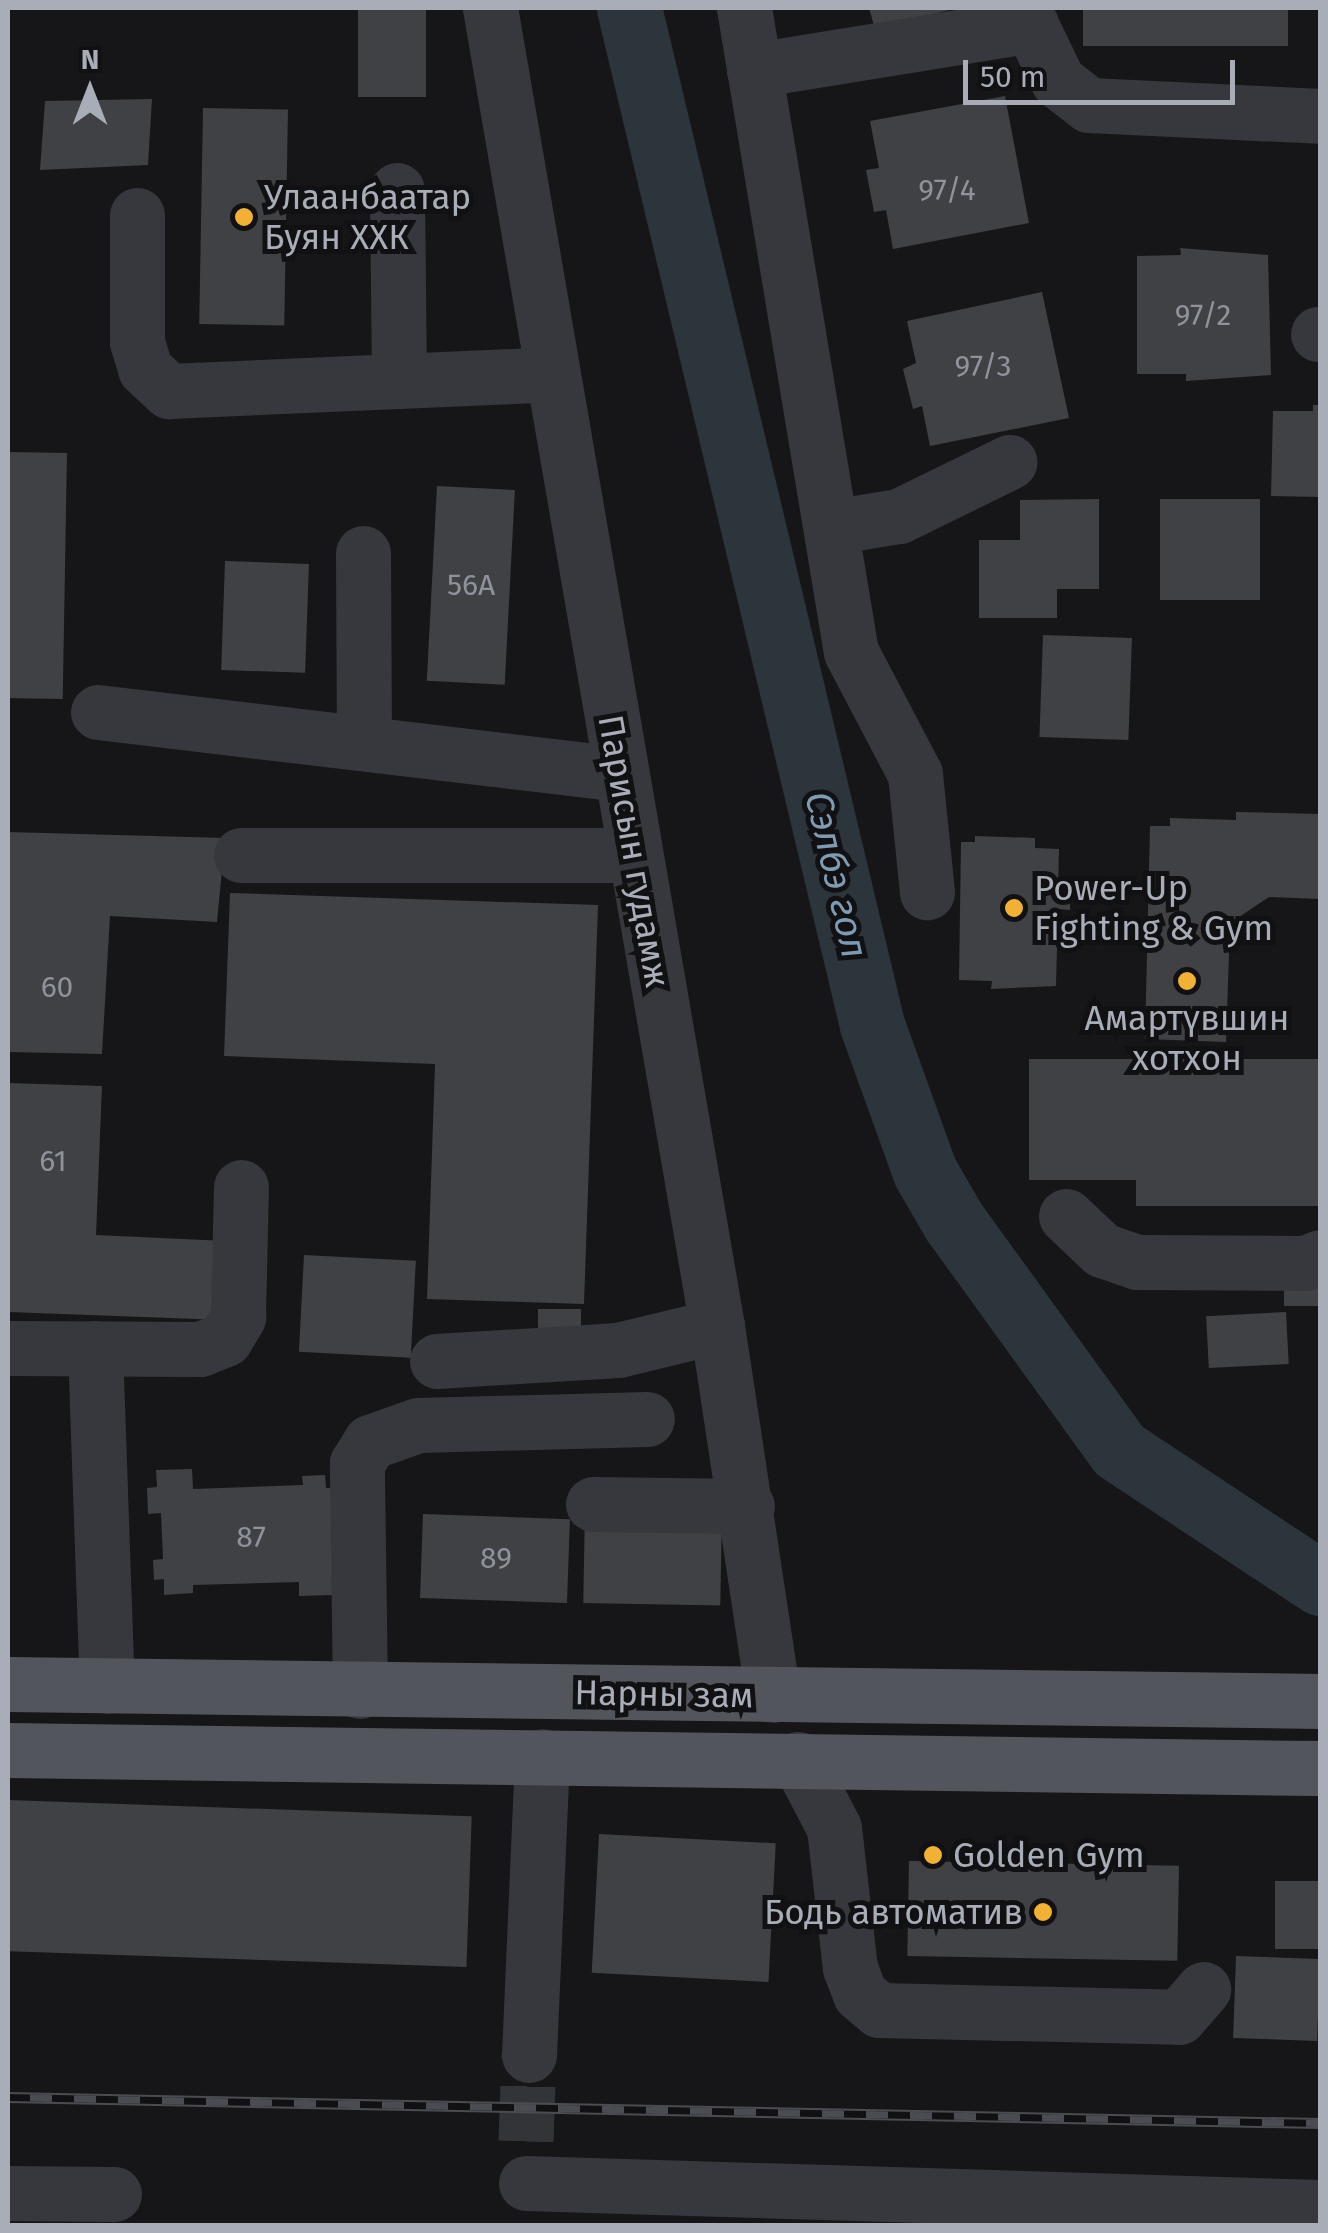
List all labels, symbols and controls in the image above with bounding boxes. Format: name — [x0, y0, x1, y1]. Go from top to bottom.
north arrow — [40, 40, 140, 140]
scale bar — [968, 40, 1240, 102]
text: N — [81, 43, 99, 76]
text: 50 m — [980, 59, 1045, 95]
house number: 97/4 — [918, 172, 976, 208]
place label: Улаанбаатар Буян ХХК — [264, 176, 471, 258]
marker: Улаанбаатар Буян ХХК — [233, 206, 255, 228]
house number: 97/2 — [1175, 297, 1231, 333]
house number: 97/3 — [954, 348, 1012, 384]
house number: 56А — [447, 567, 495, 603]
street label: Парисын гудамж — [589, 711, 679, 991]
water label: Сэлбэ гол — [795, 787, 877, 963]
place label: Power-Up Fighting & Gym — [1034, 867, 1273, 949]
marker: Power-Up Fighting & Gym — [1003, 897, 1025, 919]
house number: 60 — [41, 969, 73, 1005]
marker: Амартүвшин хотхон — [1176, 970, 1198, 992]
place label: Амартүвшин хотхон — [1085, 997, 1289, 1079]
house number: 61 — [39, 1143, 67, 1179]
house number: 87 — [236, 1519, 266, 1555]
house number: 89 — [480, 1540, 512, 1576]
street label: Нарны зам — [574, 1671, 754, 1717]
place label: Golden Gym — [953, 1834, 1145, 1876]
marker: Golden Gym — [922, 1844, 944, 1866]
place label: Бодь автоматив — [764, 1891, 1023, 1933]
marker: Бодь автоматив — [1032, 1901, 1054, 1923]

